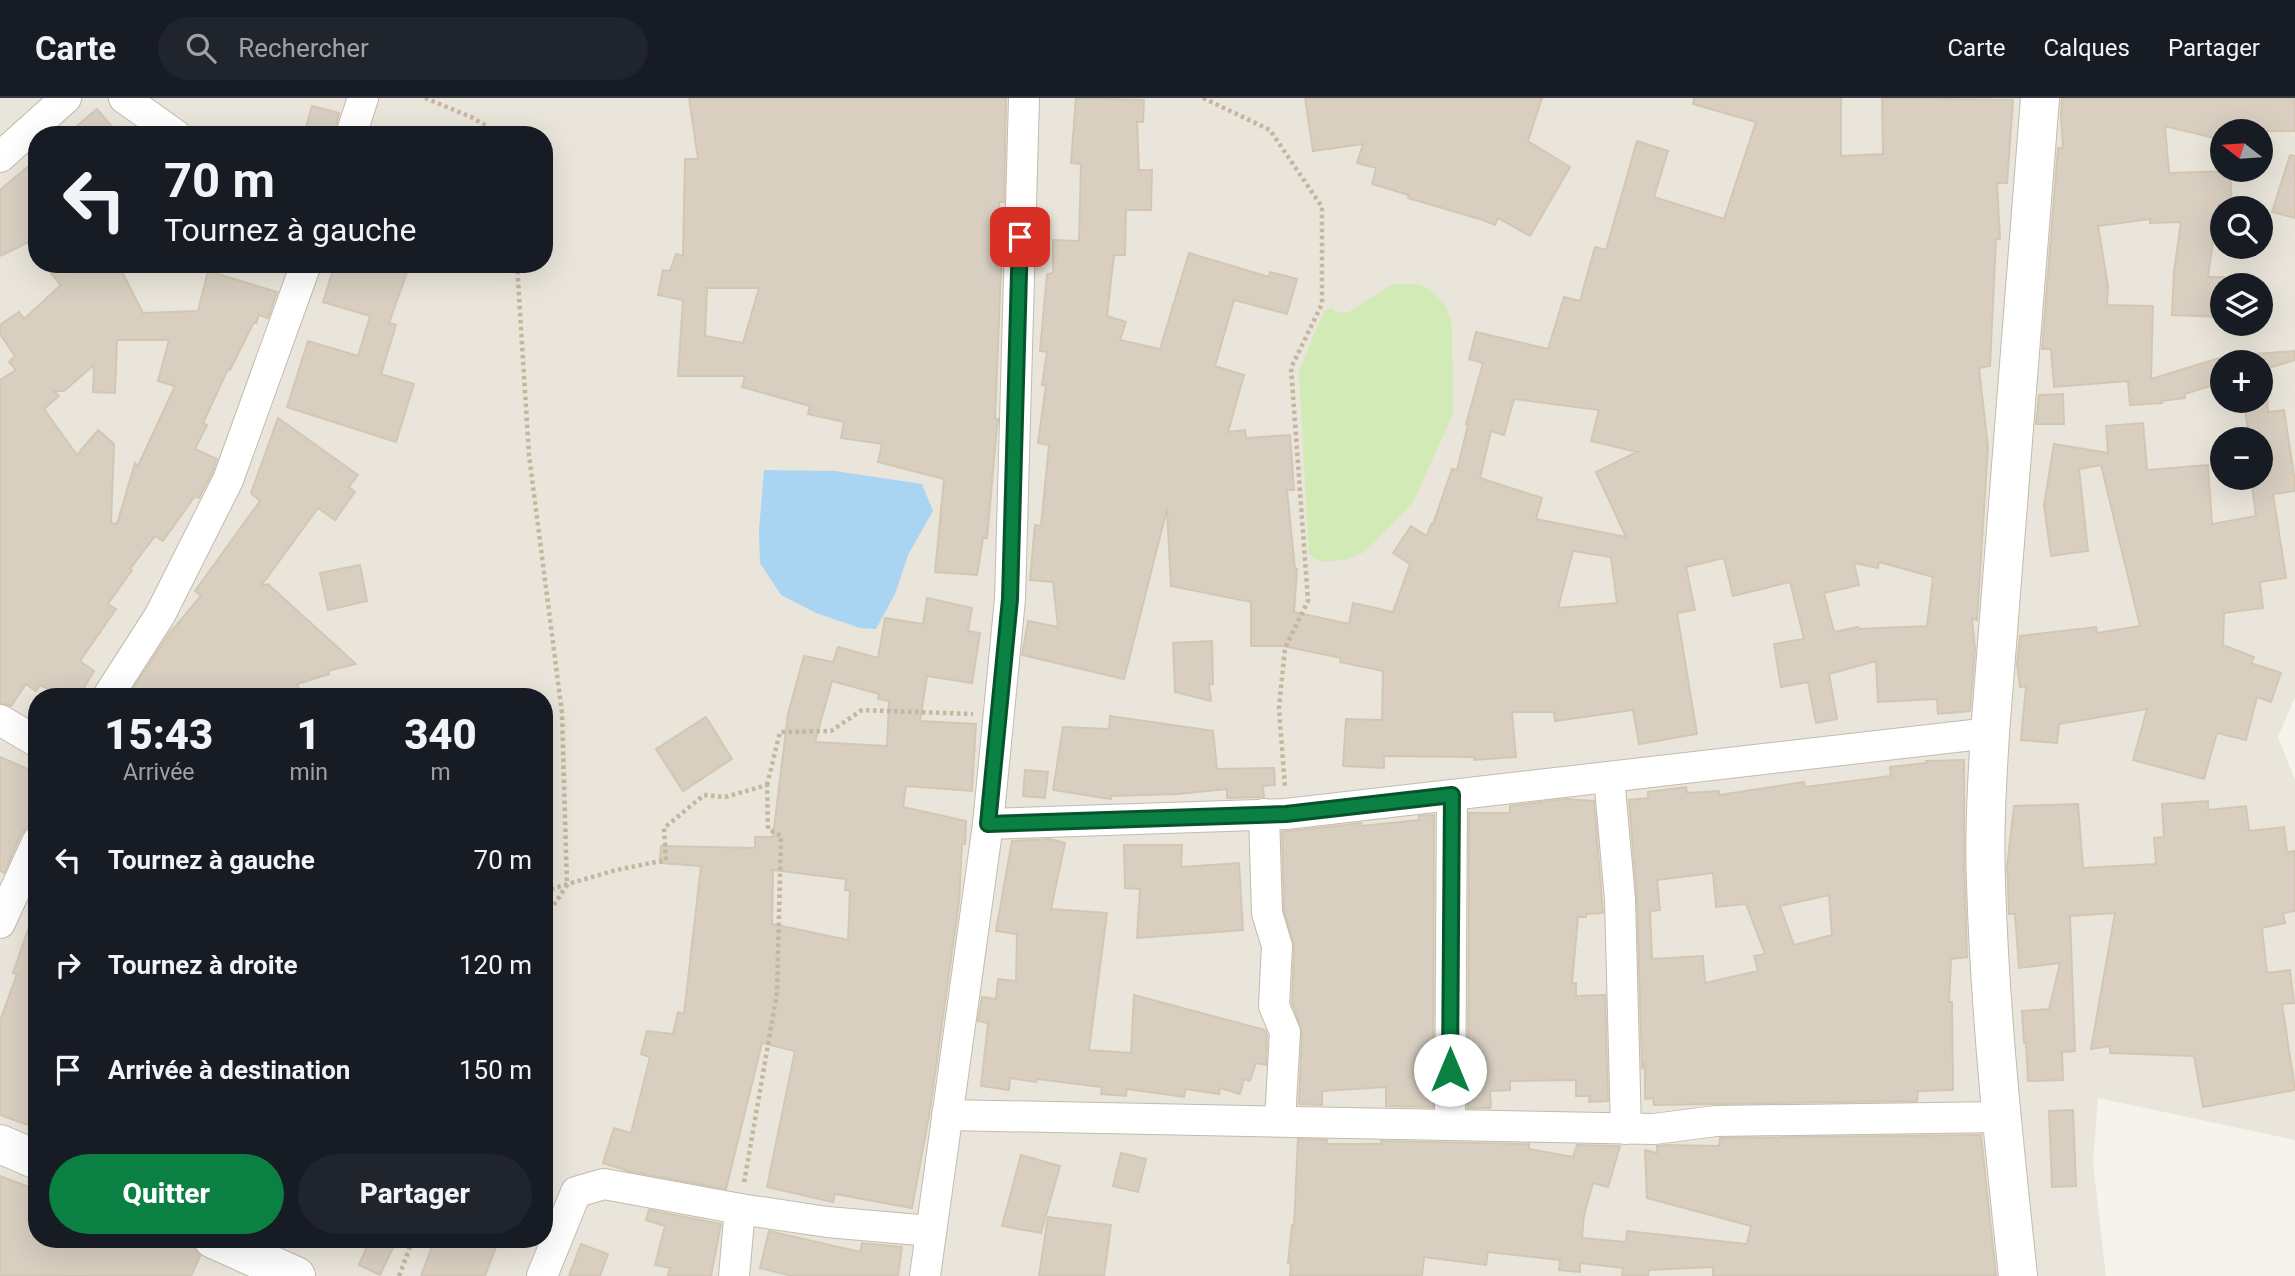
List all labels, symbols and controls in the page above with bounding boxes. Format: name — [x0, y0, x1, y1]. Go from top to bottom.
search box — [158, 17, 648, 80]
text: Carte — [35, 29, 116, 68]
icon: search — [182, 29, 220, 67]
text: Rechercher — [238, 33, 369, 63]
text: Carte — [1947, 34, 2005, 62]
text: Calques — [2043, 34, 2130, 62]
text: Partager — [2168, 34, 2260, 62]
north arrow — [2210, 119, 2273, 182]
map controls — [2210, 119, 2273, 490]
text: 70 m — [164, 152, 275, 209]
icon: left — [49, 154, 140, 245]
button: search — [2210, 196, 2273, 259]
pin — [990, 207, 1050, 267]
text: Tournez à gauche — [164, 211, 416, 249]
icon: arrive — [1001, 218, 1039, 256]
button: layers — [2210, 273, 2273, 336]
button: + — [2210, 350, 2273, 413]
button: − — [2210, 427, 2273, 490]
text: 15:43 — [104, 710, 213, 759]
text: 1 — [297, 710, 321, 759]
text: 340 — [404, 710, 477, 759]
text: Arrivée — [123, 759, 195, 786]
text: min — [289, 759, 328, 786]
text: m — [430, 759, 451, 786]
icon: left — [49, 841, 87, 879]
text: Tournez à gauche — [108, 845, 315, 875]
text: 70 m — [474, 845, 532, 875]
icon: right — [49, 946, 87, 984]
text: Tournez à droite — [108, 950, 298, 980]
text: 120 m — [459, 950, 532, 980]
position arrow — [1413, 1033, 1487, 1107]
icon: arrive — [49, 1051, 87, 1089]
text: Arrivée à destination — [108, 1055, 350, 1085]
text: 150 m — [459, 1055, 532, 1085]
button: Quitter — [49, 1154, 284, 1234]
button: Partager — [298, 1154, 532, 1234]

